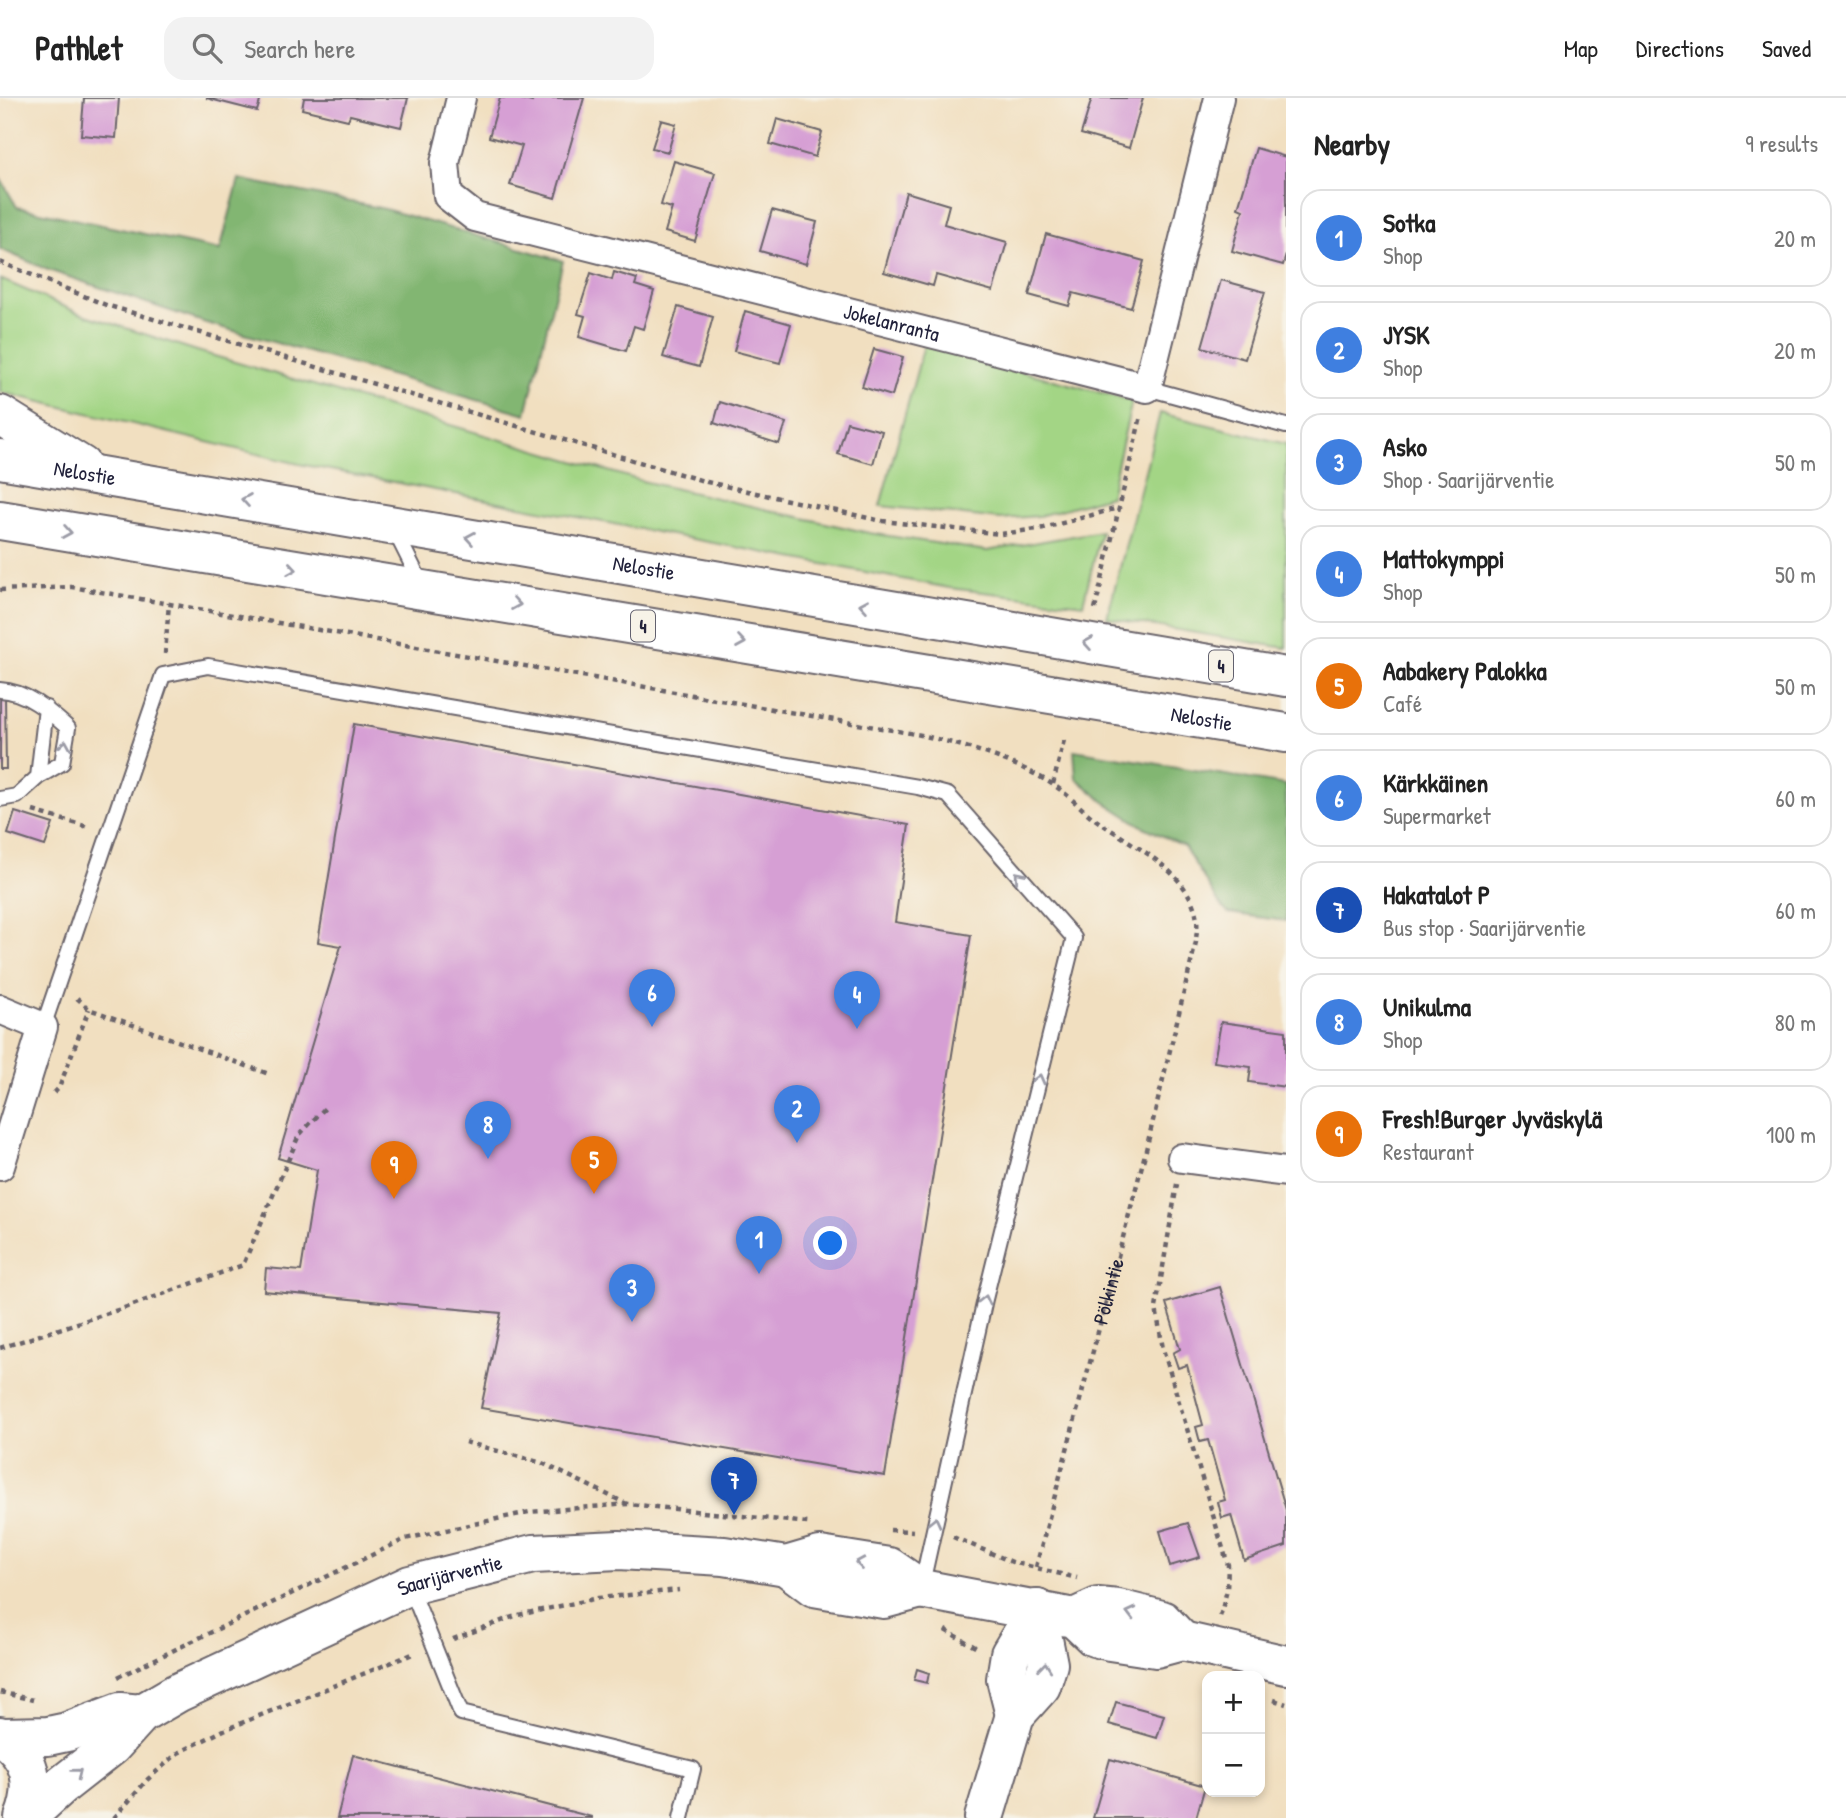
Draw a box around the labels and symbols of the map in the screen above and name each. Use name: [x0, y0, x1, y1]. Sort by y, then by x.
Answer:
street label: Jokelanranta: [841, 296, 943, 349]
street label: Nelostie: [52, 453, 118, 492]
one-way arrow: [240, 493, 252, 508]
one-way arrow: [61, 524, 73, 539]
one-way arrow: [464, 531, 476, 546]
street label: Nelostie: [611, 548, 677, 587]
one-way arrow: [286, 561, 298, 576]
one-way arrow: [510, 596, 522, 611]
one-way arrow: [858, 598, 870, 613]
road number: 4: [631, 610, 655, 642]
one-way arrow: [735, 634, 747, 649]
one-way arrow: [1082, 636, 1094, 651]
road number: 4: [1209, 650, 1233, 681]
street label: Nelostie: [1169, 699, 1235, 738]
one-way arrow: [57, 739, 72, 750]
one-way arrow: [1015, 872, 1028, 885]
pin: 6: [629, 969, 675, 1027]
pin: 4: [834, 971, 880, 1029]
one-way arrow: [1031, 1073, 1045, 1085]
pin: 2: [774, 1085, 820, 1143]
pin: 8: [465, 1101, 511, 1159]
pin: 5: [571, 1136, 617, 1194]
pin: 9: [371, 1141, 417, 1199]
pin: 1: [736, 1216, 782, 1274]
your location: [813, 1226, 847, 1260]
street label: Pölkintie: [1086, 1255, 1131, 1328]
pin: 3: [609, 1264, 655, 1322]
one-way arrow: [976, 1294, 991, 1306]
pin: 7: [711, 1457, 757, 1515]
one-way arrow: [927, 1516, 941, 1528]
street label: Saarijärventie: [393, 1547, 505, 1603]
one-way arrow: [854, 1555, 866, 1570]
one-way arrow: [1125, 1607, 1137, 1621]
one-way arrow: [1037, 1661, 1052, 1673]
one-way arrow: [69, 1769, 82, 1781]

